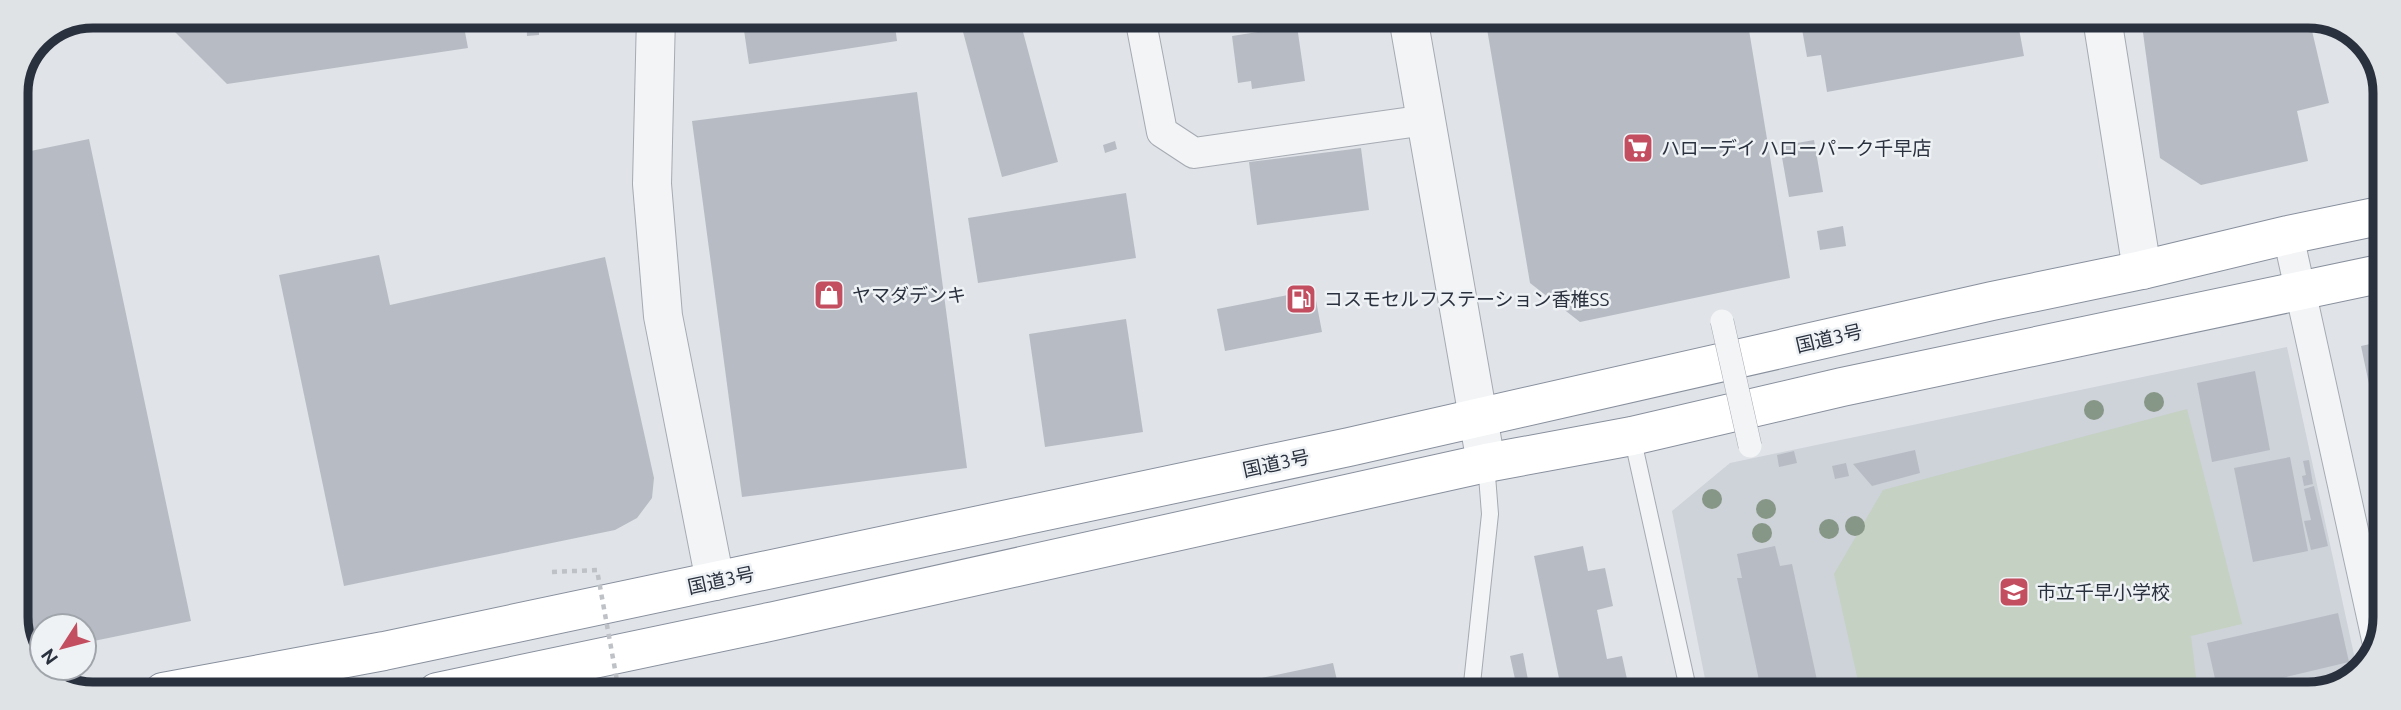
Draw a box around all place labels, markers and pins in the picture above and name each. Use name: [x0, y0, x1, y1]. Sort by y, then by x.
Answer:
supermarket icon: ハローデイ ハローパーク千早店: [1621, 131, 1655, 165]
place label: ハローデイ ハローパーク千早店: [1661, 137, 1931, 159]
shop icon: ヤマダデンキ: [812, 278, 846, 312]
fuel station icon: コスモセルフステーション香椎SS: [1284, 282, 1318, 316]
place label: ヤマダデンキ: [852, 284, 966, 306]
place label: コスモセルフステーション香椎SS: [1324, 288, 1610, 310]
school or university icon: 市立千早小学校: [1997, 575, 2031, 609]
place label: 市立千早小学校: [2037, 581, 2170, 603]

